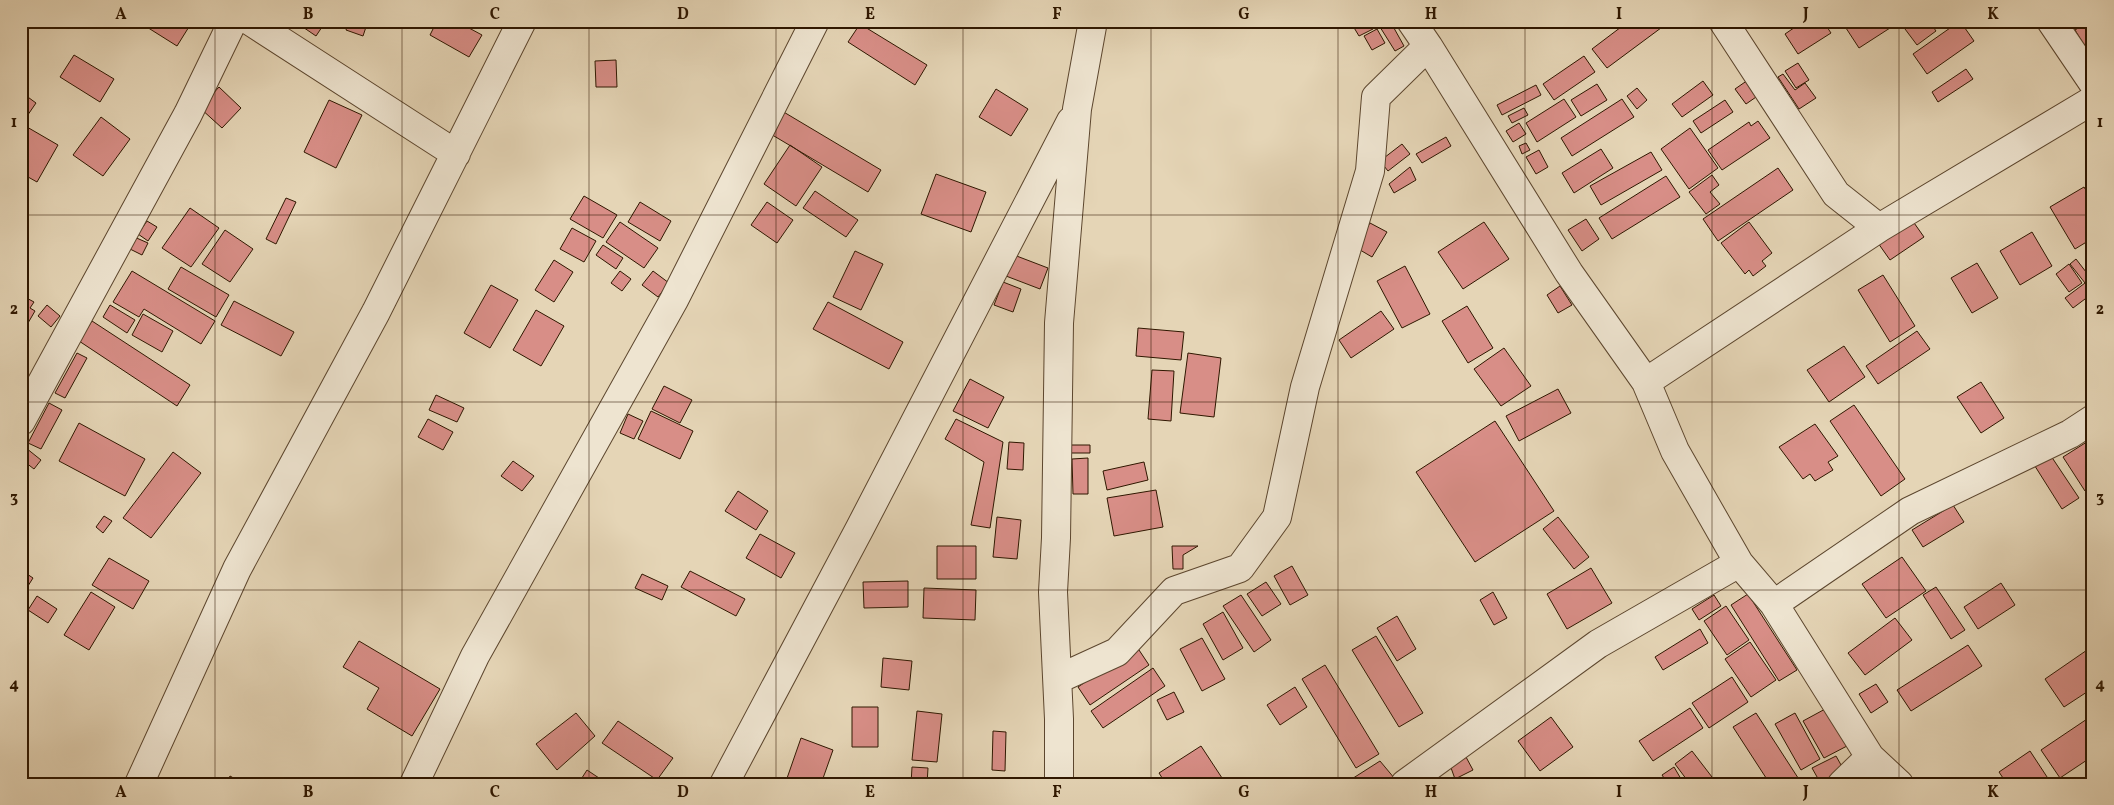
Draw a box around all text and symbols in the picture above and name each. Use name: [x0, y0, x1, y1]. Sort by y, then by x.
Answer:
text: A: [115, 4, 127, 26]
text: B: [303, 4, 314, 26]
text: C: [490, 4, 500, 26]
text: D: [677, 4, 689, 26]
text: E: [865, 4, 875, 26]
text: F: [1052, 4, 1062, 26]
text: G: [1238, 4, 1250, 26]
text: H: [1425, 4, 1437, 26]
text: I: [1616, 4, 1622, 26]
text: J: [1802, 4, 1809, 26]
text: K: [1987, 4, 1999, 26]
text: 1: [11, 112, 17, 134]
text: 1: [2097, 112, 2103, 134]
text: 2: [10, 299, 18, 321]
text: 2: [2096, 299, 2104, 321]
text: 3: [10, 487, 18, 509]
text: 3: [2096, 487, 2104, 509]
text: 4: [9, 674, 19, 696]
text: 4: [2095, 674, 2105, 696]
text: A: [115, 782, 127, 804]
text: B: [303, 782, 314, 804]
text: C: [490, 782, 500, 804]
text: D: [677, 782, 689, 804]
text: E: [865, 782, 875, 804]
text: F: [1052, 782, 1062, 804]
text: G: [1238, 782, 1250, 804]
text: H: [1425, 782, 1437, 804]
text: I: [1616, 782, 1622, 804]
text: J: [1802, 782, 1809, 804]
text: K: [1987, 782, 1999, 804]

